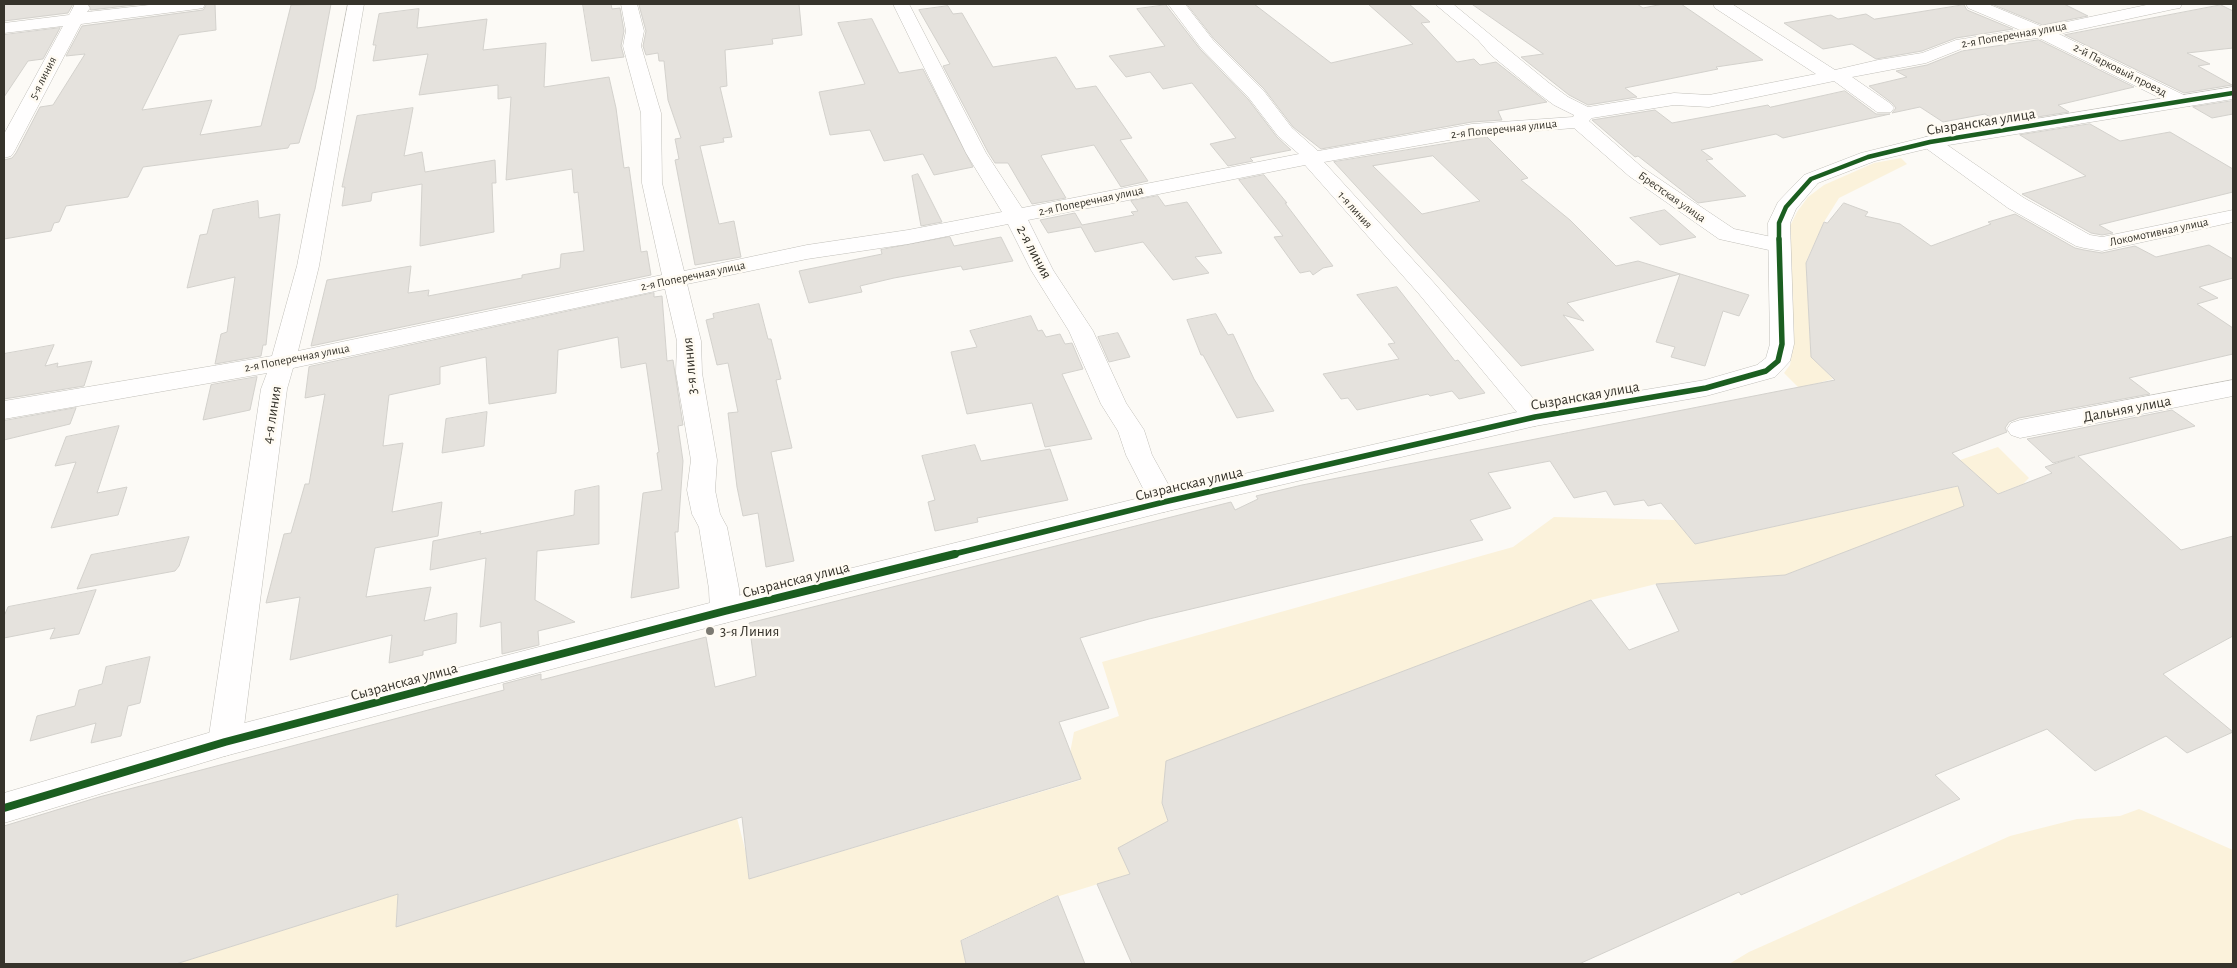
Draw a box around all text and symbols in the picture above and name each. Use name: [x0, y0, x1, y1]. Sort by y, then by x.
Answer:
street label: 2-я Поперечная улица: [1960, 19, 2068, 51]
street label: 2-й Парковый проезд: [2071, 40, 2169, 100]
street label: 5-я линия: [26, 54, 60, 102]
street label: Сызранская улица: [1925, 105, 2037, 139]
street label: 2-я Поперечная улица: [1450, 116, 1558, 142]
street label: Брестская улица: [1636, 168, 1708, 226]
street label: 2-я Поперечная улица: [1037, 183, 1145, 219]
street label: 1-я линия: [1335, 188, 1375, 232]
street label: Локомотивная улица: [2108, 214, 2210, 250]
street label: 2-я линия: [1012, 222, 1056, 282]
street label: 2-я Поперечная улица: [639, 258, 747, 294]
street label: 3-я линия: [679, 337, 701, 395]
street label: 2-я Поперечная улица: [243, 341, 351, 375]
street label: Сызранская улица: [1529, 378, 1641, 414]
street label: 4-я линия: [259, 385, 285, 445]
street label: Дальняя улица: [2081, 392, 2173, 426]
street label: Сызранская улица: [1133, 463, 1245, 505]
street label: Сызранская улица: [740, 558, 852, 602]
place label: 3-я Линия: [720, 622, 779, 640]
marker: 3-я Линия: [704, 625, 716, 637]
street label: Сызранская улица: [349, 659, 459, 705]

